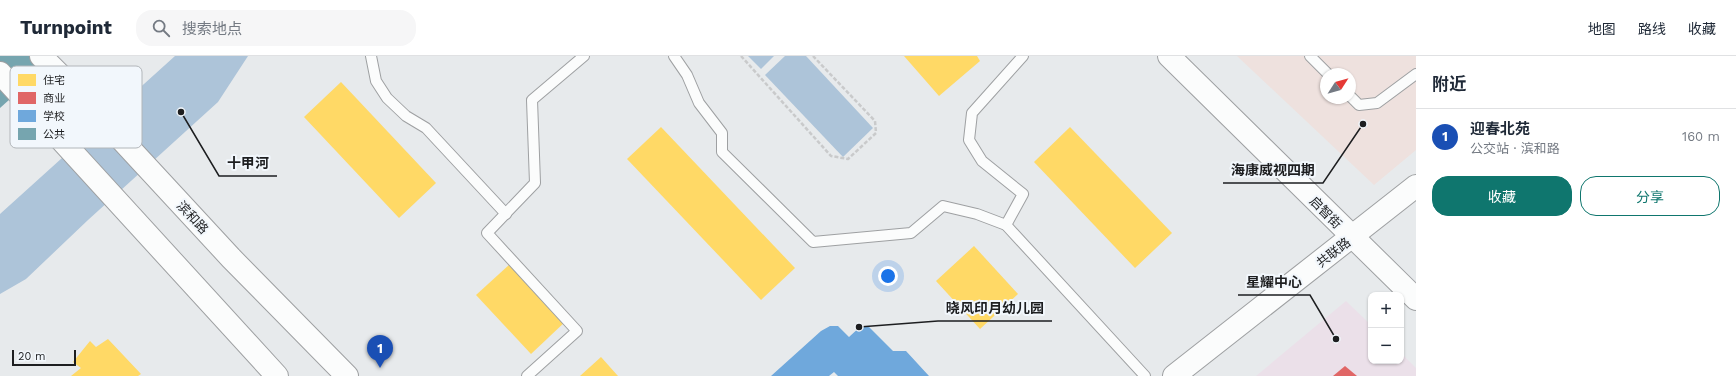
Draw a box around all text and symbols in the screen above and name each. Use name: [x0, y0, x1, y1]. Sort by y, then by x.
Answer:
search box: [136, 10, 416, 46]
text: Turnpoint: [20, 16, 112, 39]
icon: search: [150, 17, 172, 39]
text: 搜索地点: [182, 20, 242, 38]
text: 地图: [1588, 21, 1616, 37]
text: 路线: [1638, 21, 1666, 37]
text: 收藏: [1688, 21, 1716, 37]
legend: [10, 66, 142, 148]
north arrow: [1320, 68, 1356, 104]
text: 住宅: [43, 74, 65, 87]
text: 附近: [1432, 74, 1466, 94]
text: 商业: [43, 92, 65, 105]
text: 学校: [43, 110, 65, 123]
text: 迎春北苑: [1470, 120, 1530, 138]
text: 公共: [43, 128, 65, 141]
text: 1: [1442, 129, 1448, 144]
text: 160 m: [1682, 129, 1720, 144]
text: 公交站 · 滨和路: [1470, 141, 1560, 156]
callout: 十甲河: [219, 150, 277, 176]
text: 十甲河: [227, 155, 269, 171]
callout: 海康威视四期: [1223, 157, 1323, 183]
text: 海康威视四期: [1231, 162, 1315, 178]
button: 收藏: [1432, 176, 1572, 216]
button: 分享: [1580, 176, 1720, 216]
street label: 启智街: [1307, 193, 1345, 231]
street label: 滨和路: [174, 198, 211, 237]
street label: 共联路: [1313, 234, 1353, 270]
your location: [878, 266, 898, 286]
callout: 星耀中心: [1238, 269, 1310, 295]
text: 星耀中心: [1246, 274, 1302, 290]
map controls: [1368, 292, 1404, 364]
button: +: [1368, 292, 1404, 328]
callout: 晓风印月幼儿园: [938, 295, 1052, 321]
text: 晓风印月幼儿园: [946, 300, 1044, 316]
button: −: [1368, 328, 1404, 364]
pin: 1: [367, 335, 393, 368]
scale bar: [12, 348, 76, 367]
text: 20 m: [18, 350, 46, 363]

